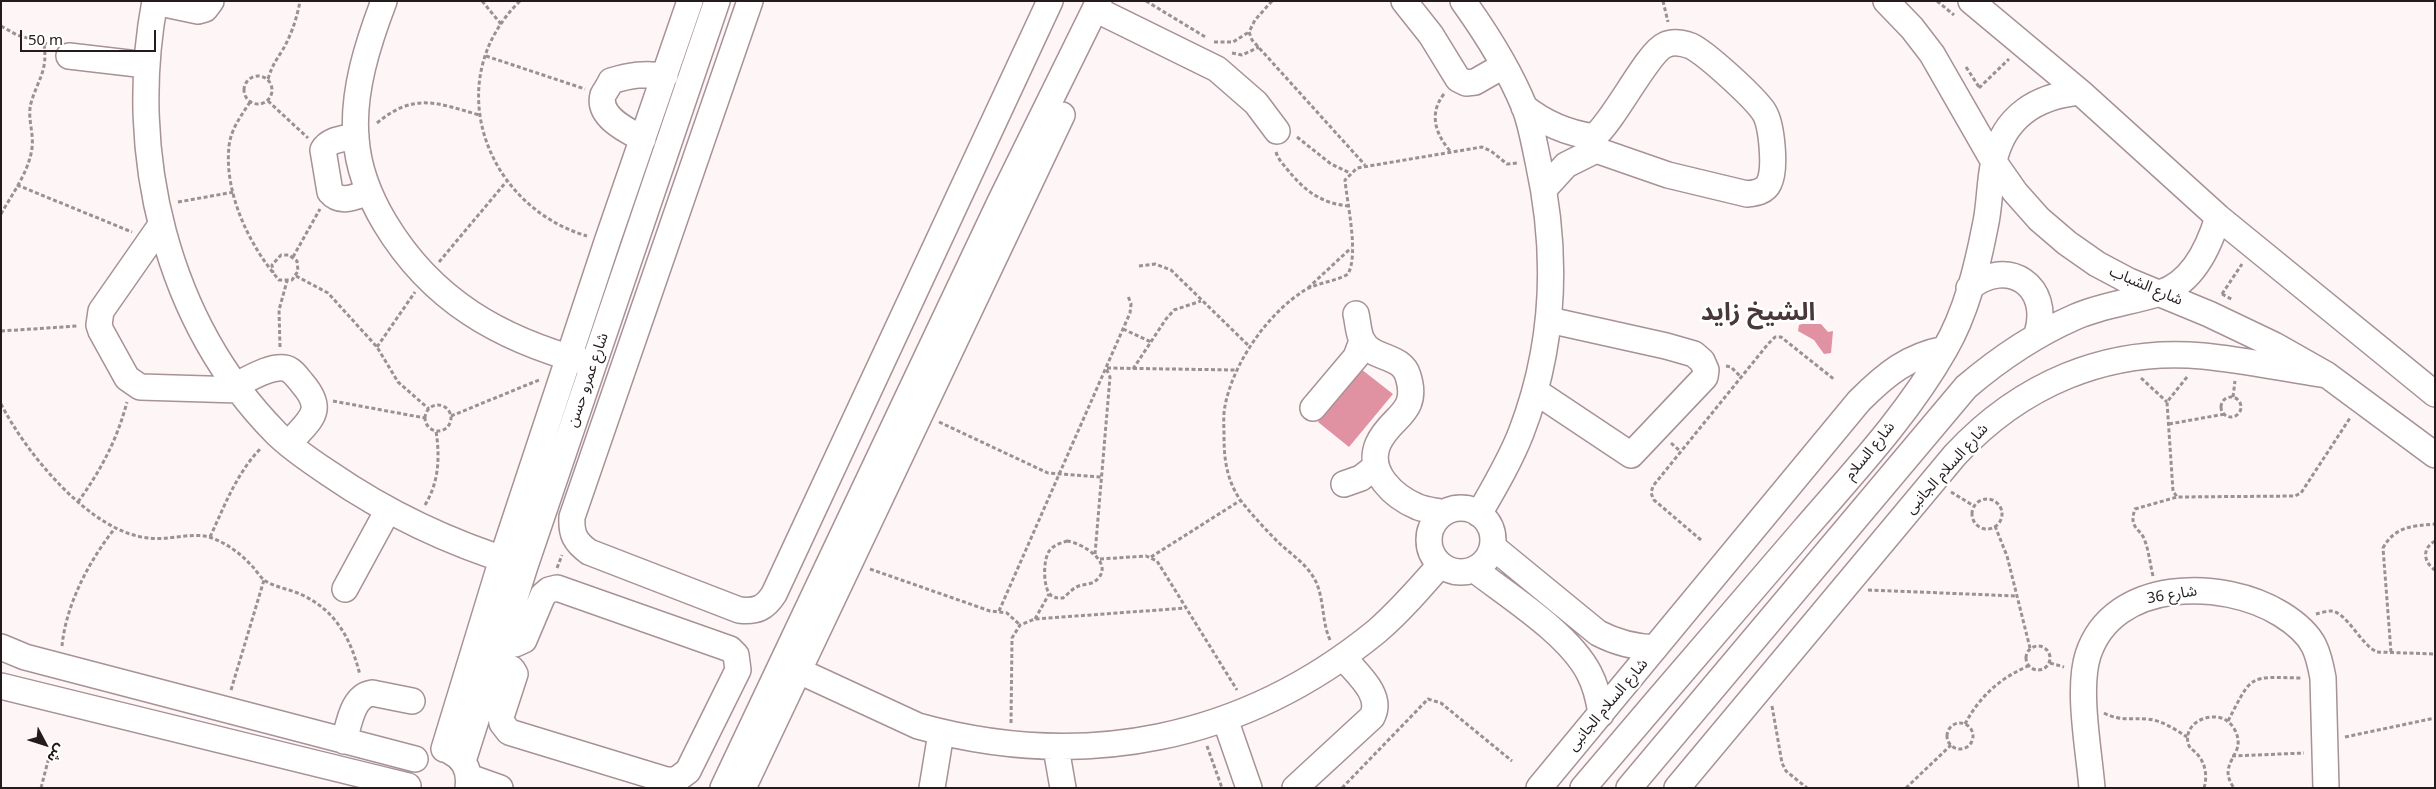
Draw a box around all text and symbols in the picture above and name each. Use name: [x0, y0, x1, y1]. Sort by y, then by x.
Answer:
scale bar: [22, 20, 159, 52]
text: 50 m: [28, 29, 63, 49]
street label: شارع الشباب: [2107, 263, 2185, 309]
district label: الشيخ زايد: [1701, 298, 1815, 328]
street label: شارع عمرو حسن: [563, 331, 613, 429]
street label: شارع السلام: [1841, 418, 1899, 484]
street label: شارع السلام الجانبى: [1902, 420, 1992, 518]
street label: شارع 36: [2146, 582, 2198, 608]
street label: شارع السلام الجانبى: [1564, 655, 1652, 755]
north arrow: [20, 719, 70, 769]
text: ش: [43, 741, 70, 767]

